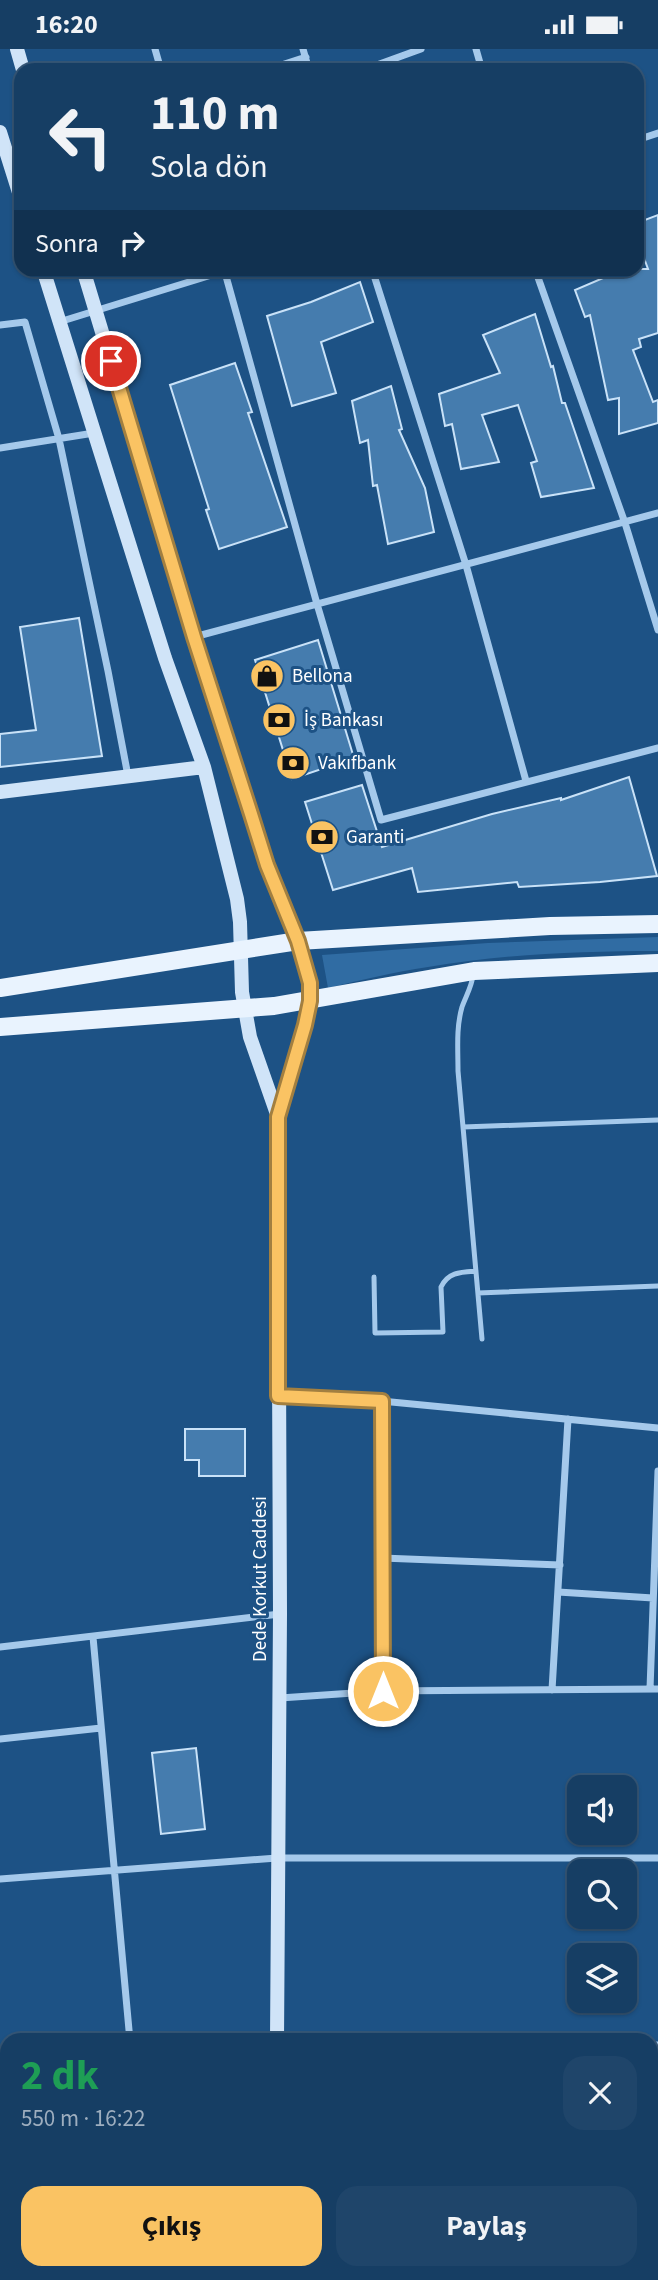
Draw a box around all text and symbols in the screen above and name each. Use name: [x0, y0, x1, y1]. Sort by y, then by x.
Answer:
text: 16:20: [35, 6, 98, 43]
text: 110 m: [150, 79, 279, 149]
icon: left: [35, 91, 126, 182]
text: Sola dön: [150, 144, 268, 190]
icon: right: [113, 224, 151, 262]
text: Sonra: [35, 225, 99, 262]
pin: [81, 331, 141, 391]
icon: arrive: [92, 342, 130, 380]
shop icon: Bellona: [248, 657, 286, 695]
place label: Bellona: [292, 663, 353, 690]
bank icon: İş Bankası: [260, 701, 298, 739]
place label: İş Bankası: [304, 707, 383, 734]
bank icon: Vakıfbank: [274, 744, 312, 782]
place label: Vakıfbank: [318, 750, 397, 777]
bank icon: Garanti: [303, 818, 341, 856]
place label: Garanti: [346, 824, 405, 851]
street label: Dede Korkut Caddesi: [247, 1496, 274, 1662]
position arrow: [346, 1654, 420, 1728]
map controls: [567, 1775, 637, 2013]
button: sound: [567, 1775, 637, 1845]
button: search: [567, 1859, 637, 1929]
button: layers: [567, 1943, 637, 2013]
text: 2 dk: [21, 2046, 99, 2106]
button: close: [563, 2056, 637, 2130]
text: 550 m · 16:22: [21, 2102, 145, 2135]
button: Çıkış: [21, 2186, 322, 2266]
button: Paylaş: [336, 2186, 637, 2266]

